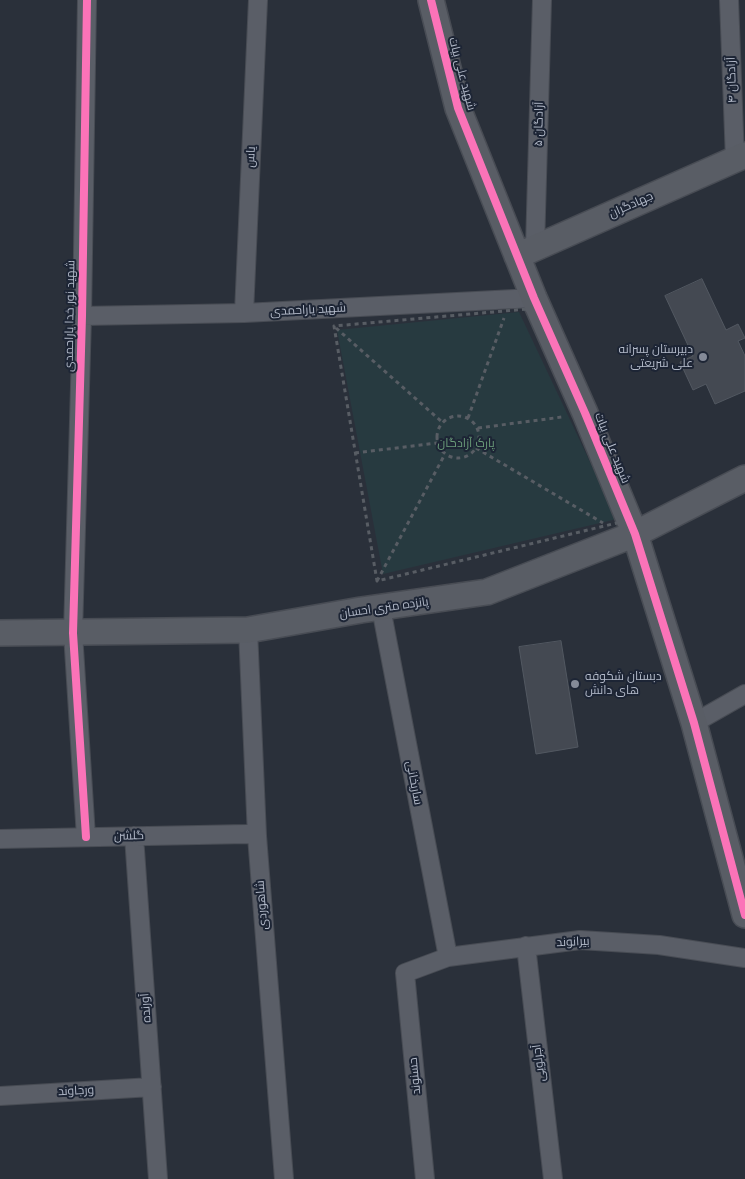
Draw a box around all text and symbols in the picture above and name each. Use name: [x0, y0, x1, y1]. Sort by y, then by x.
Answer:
street label: شهید علی بیات: [445, 36, 479, 112]
street label: آزادگان ۴: [724, 57, 740, 103]
street label: آزادگان ۵: [531, 102, 547, 146]
street label: یاس: [243, 146, 259, 168]
street label: جهادگران: [607, 189, 655, 221]
street label: شهید نور خدا یاراحمدی: [62, 260, 78, 372]
street label: شهید یاراحمدی: [270, 301, 346, 319]
place label: دبیرستان پسرانه علی شریعتی: [618, 343, 693, 371]
marker: دبیرستان پسرانه علی شریعتی: [697, 351, 709, 363]
street label: شهید علی بیات: [591, 410, 633, 486]
park label: پارک آزادگان: [437, 437, 495, 451]
street label: پانزده متری احسان: [338, 595, 430, 621]
place label: دبستان شکوفه های دانش: [585, 670, 661, 698]
marker: دبستان شکوفه های دانش: [569, 678, 581, 690]
street label: ساریخانی: [403, 760, 425, 806]
street label: گلشن: [114, 829, 144, 843]
street label: شاهوردی: [253, 880, 271, 930]
street label: بیرانوند: [556, 934, 590, 950]
street label: آورنده: [138, 993, 154, 1023]
street label: آجرلویی: [530, 1043, 548, 1083]
street label: حسنوند: [406, 1057, 424, 1095]
street label: ورجاوند: [58, 1083, 94, 1099]

